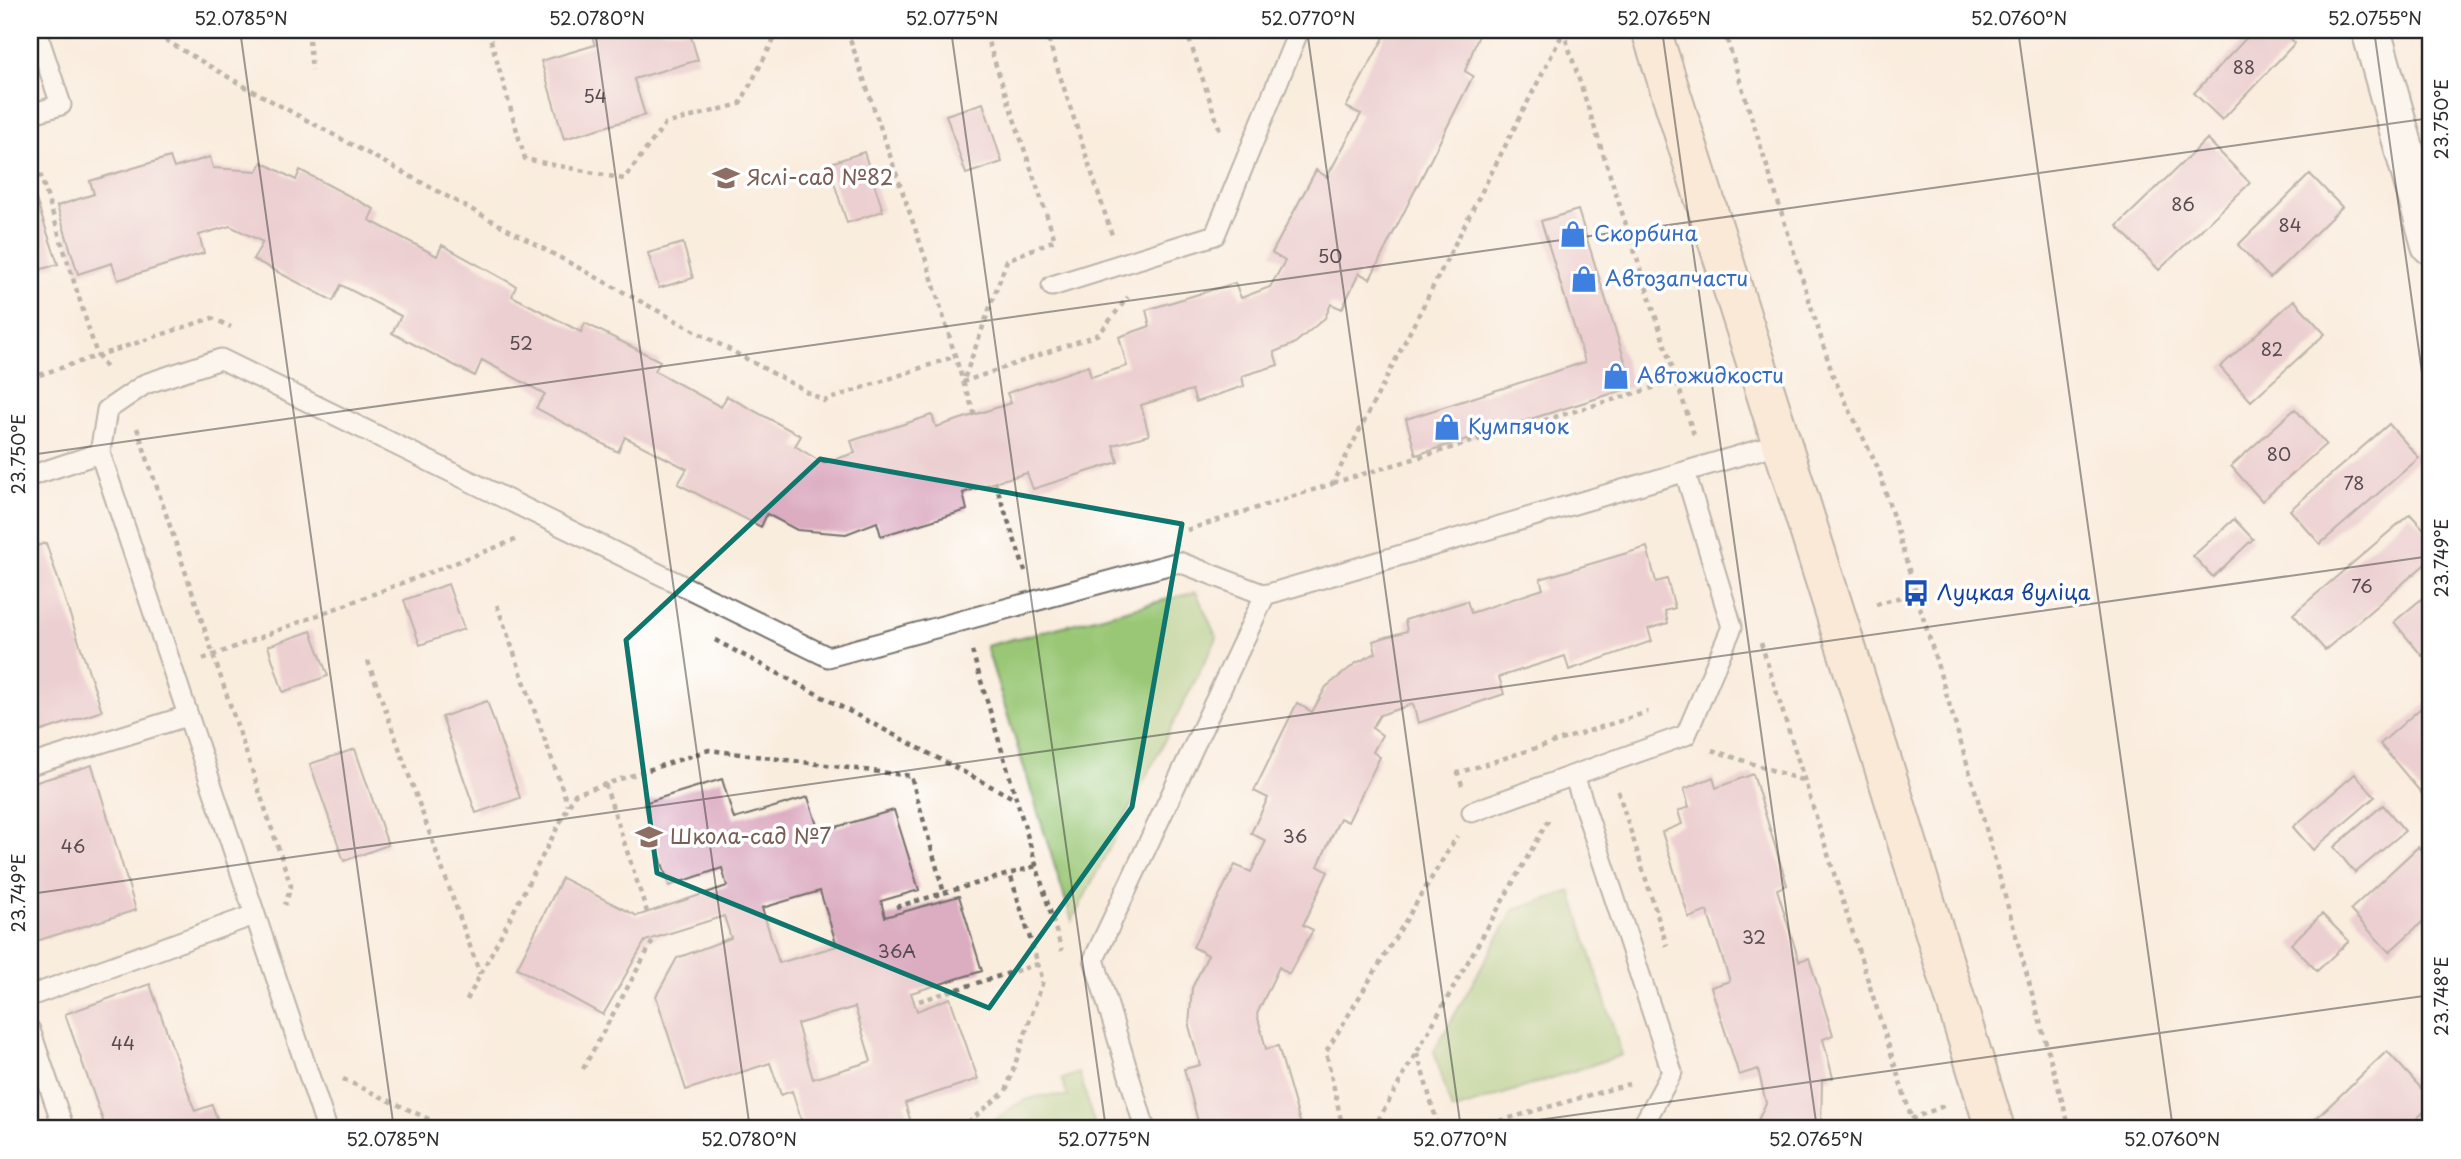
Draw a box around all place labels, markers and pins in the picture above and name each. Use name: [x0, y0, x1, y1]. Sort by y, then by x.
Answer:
place label: Яслі-сад №82: [747, 160, 893, 192]
school or university icon: Яслі-сад №82: [711, 163, 741, 193]
place label: Скорбина: [1594, 216, 1698, 248]
shop icon: Скорбина: [1558, 219, 1588, 249]
place label: Автозапчасти: [1605, 261, 1748, 293]
shop icon: Автозапчасти: [1569, 264, 1599, 294]
place label: Автожидкости: [1637, 358, 1784, 390]
shop icon: Автожидкости: [1601, 361, 1631, 391]
place label: Кумпячок: [1468, 409, 1569, 441]
shop icon: Кумпячок: [1432, 412, 1462, 442]
place label: Луцкая вуліца: [1937, 575, 2090, 607]
bus stop icon: Луцкая вуліца: [1901, 578, 1931, 608]
place label: Школа-сад №7: [670, 819, 831, 851]
school or university icon: Школа-сад №7: [634, 822, 664, 852]

